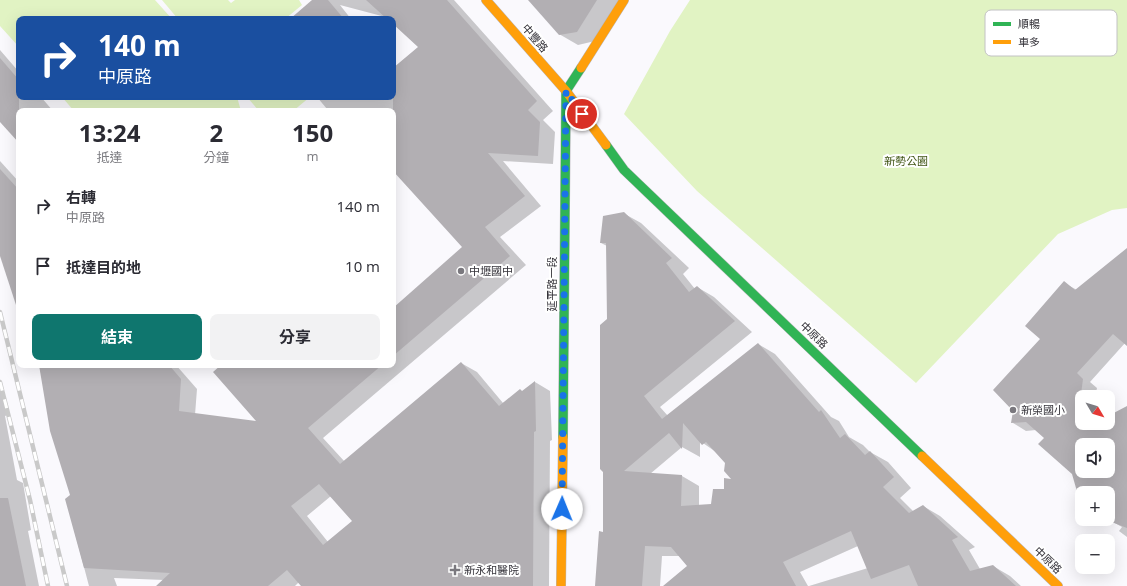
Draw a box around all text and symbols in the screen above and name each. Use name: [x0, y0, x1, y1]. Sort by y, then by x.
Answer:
legend: [985, 10, 1117, 56]
text: 順暢: [1018, 16, 1040, 31]
street label: 中豐路: [519, 20, 552, 55]
text: 140 m: [98, 26, 181, 64]
icon: right: [32, 32, 84, 84]
text: 車多: [1018, 34, 1040, 49]
text: 中原路: [98, 64, 152, 88]
pin: [565, 97, 599, 131]
icon: arrive: [571, 103, 593, 125]
text: 13:24: [79, 116, 141, 149]
text: 2: [209, 116, 223, 149]
text: 150: [292, 116, 333, 149]
text: m: [307, 147, 319, 165]
text: 抵達: [97, 148, 123, 166]
text: 分鐘: [203, 148, 229, 166]
park label: 新勢公園: [884, 153, 928, 168]
text: 右轉: [66, 187, 96, 207]
icon: right: [32, 195, 54, 217]
text: 140 m: [336, 196, 380, 216]
text: 中原路: [66, 208, 105, 226]
icon: arrive: [32, 255, 54, 277]
text: 10 m: [345, 256, 380, 276]
text: 抵達目的地: [66, 257, 141, 277]
street label: 延平路一段: [544, 257, 559, 312]
place label: 中壢國中: [469, 263, 513, 278]
marker: 中壢國中: [456, 266, 466, 276]
button: 結束: [32, 314, 202, 360]
button: 分享: [210, 314, 380, 360]
street label: 中原路: [797, 318, 831, 351]
north arrow: [1075, 390, 1115, 430]
map controls: [1075, 390, 1115, 574]
place label: 新榮國小: [1021, 402, 1065, 417]
marker: 新榮國小: [1008, 405, 1018, 415]
button: sound: [1075, 438, 1115, 478]
button: +: [1075, 486, 1115, 526]
position arrow: [541, 488, 583, 530]
button: −: [1075, 534, 1115, 574]
street label: 中原路: [1031, 543, 1065, 576]
place label: 新永和醫院: [464, 562, 519, 577]
marker: 新永和醫院: [449, 564, 461, 576]

